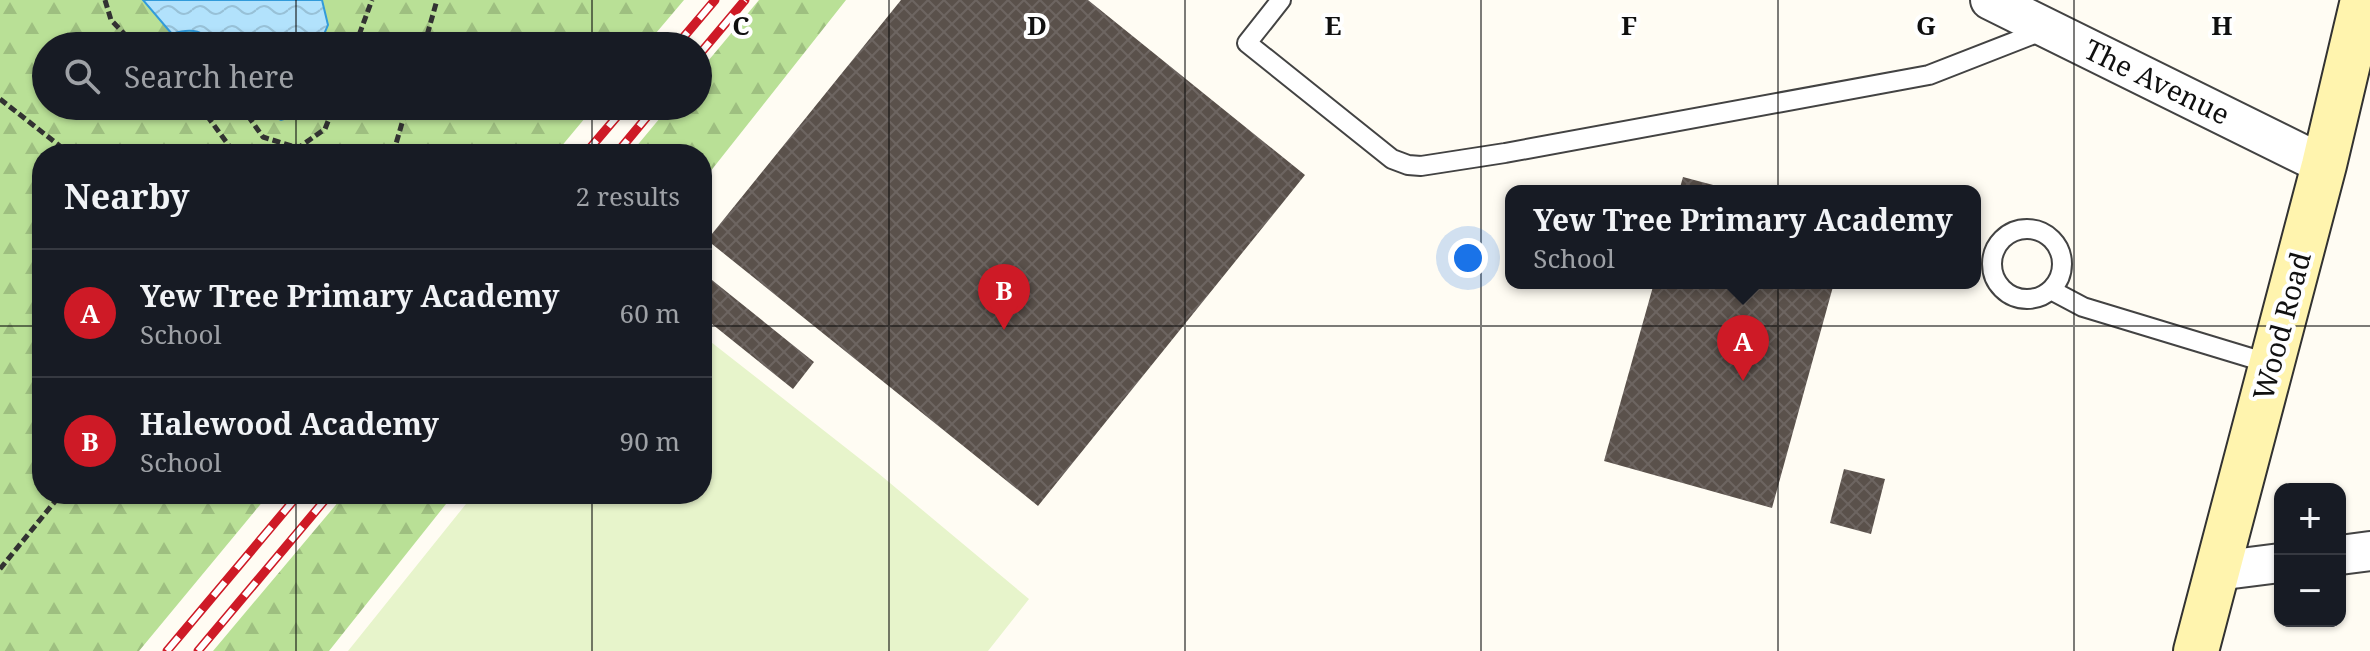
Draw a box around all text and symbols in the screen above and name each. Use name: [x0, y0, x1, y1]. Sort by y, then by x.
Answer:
text: C: [732, 7, 750, 43]
text: D: [1027, 7, 1047, 43]
text: E: [1325, 7, 1342, 43]
text: F: [1621, 7, 1637, 43]
text: G: [1916, 7, 1936, 43]
text: H: [2211, 7, 2233, 43]
street label: The Avenue: [2078, 30, 2236, 133]
search box: [32, 32, 712, 120]
icon: search: [60, 54, 104, 98]
text: Search here: [124, 56, 294, 97]
text: Nearby: [64, 173, 190, 219]
text: 2 results: [575, 178, 680, 214]
popup: [1505, 185, 1981, 289]
text: Yew Tree Primary Academy: [1533, 199, 1953, 240]
your location: [1448, 238, 1488, 278]
text: School: [1533, 240, 1615, 276]
street label: Wood Road: [2243, 247, 2319, 404]
pin: B: [978, 264, 1030, 330]
text: Yew Tree Primary Academy: [140, 275, 559, 316]
text: A: [80, 295, 100, 331]
text: 60 m: [620, 295, 680, 331]
pin: A: [1717, 315, 1769, 381]
text: School: [140, 316, 222, 352]
text: Halewood Academy: [140, 403, 439, 444]
text: B: [81, 423, 99, 459]
text: 90 m: [620, 423, 680, 459]
text: School: [140, 444, 222, 480]
map controls: [2274, 483, 2346, 627]
button: +: [2274, 483, 2346, 555]
button: −: [2274, 555, 2346, 627]

